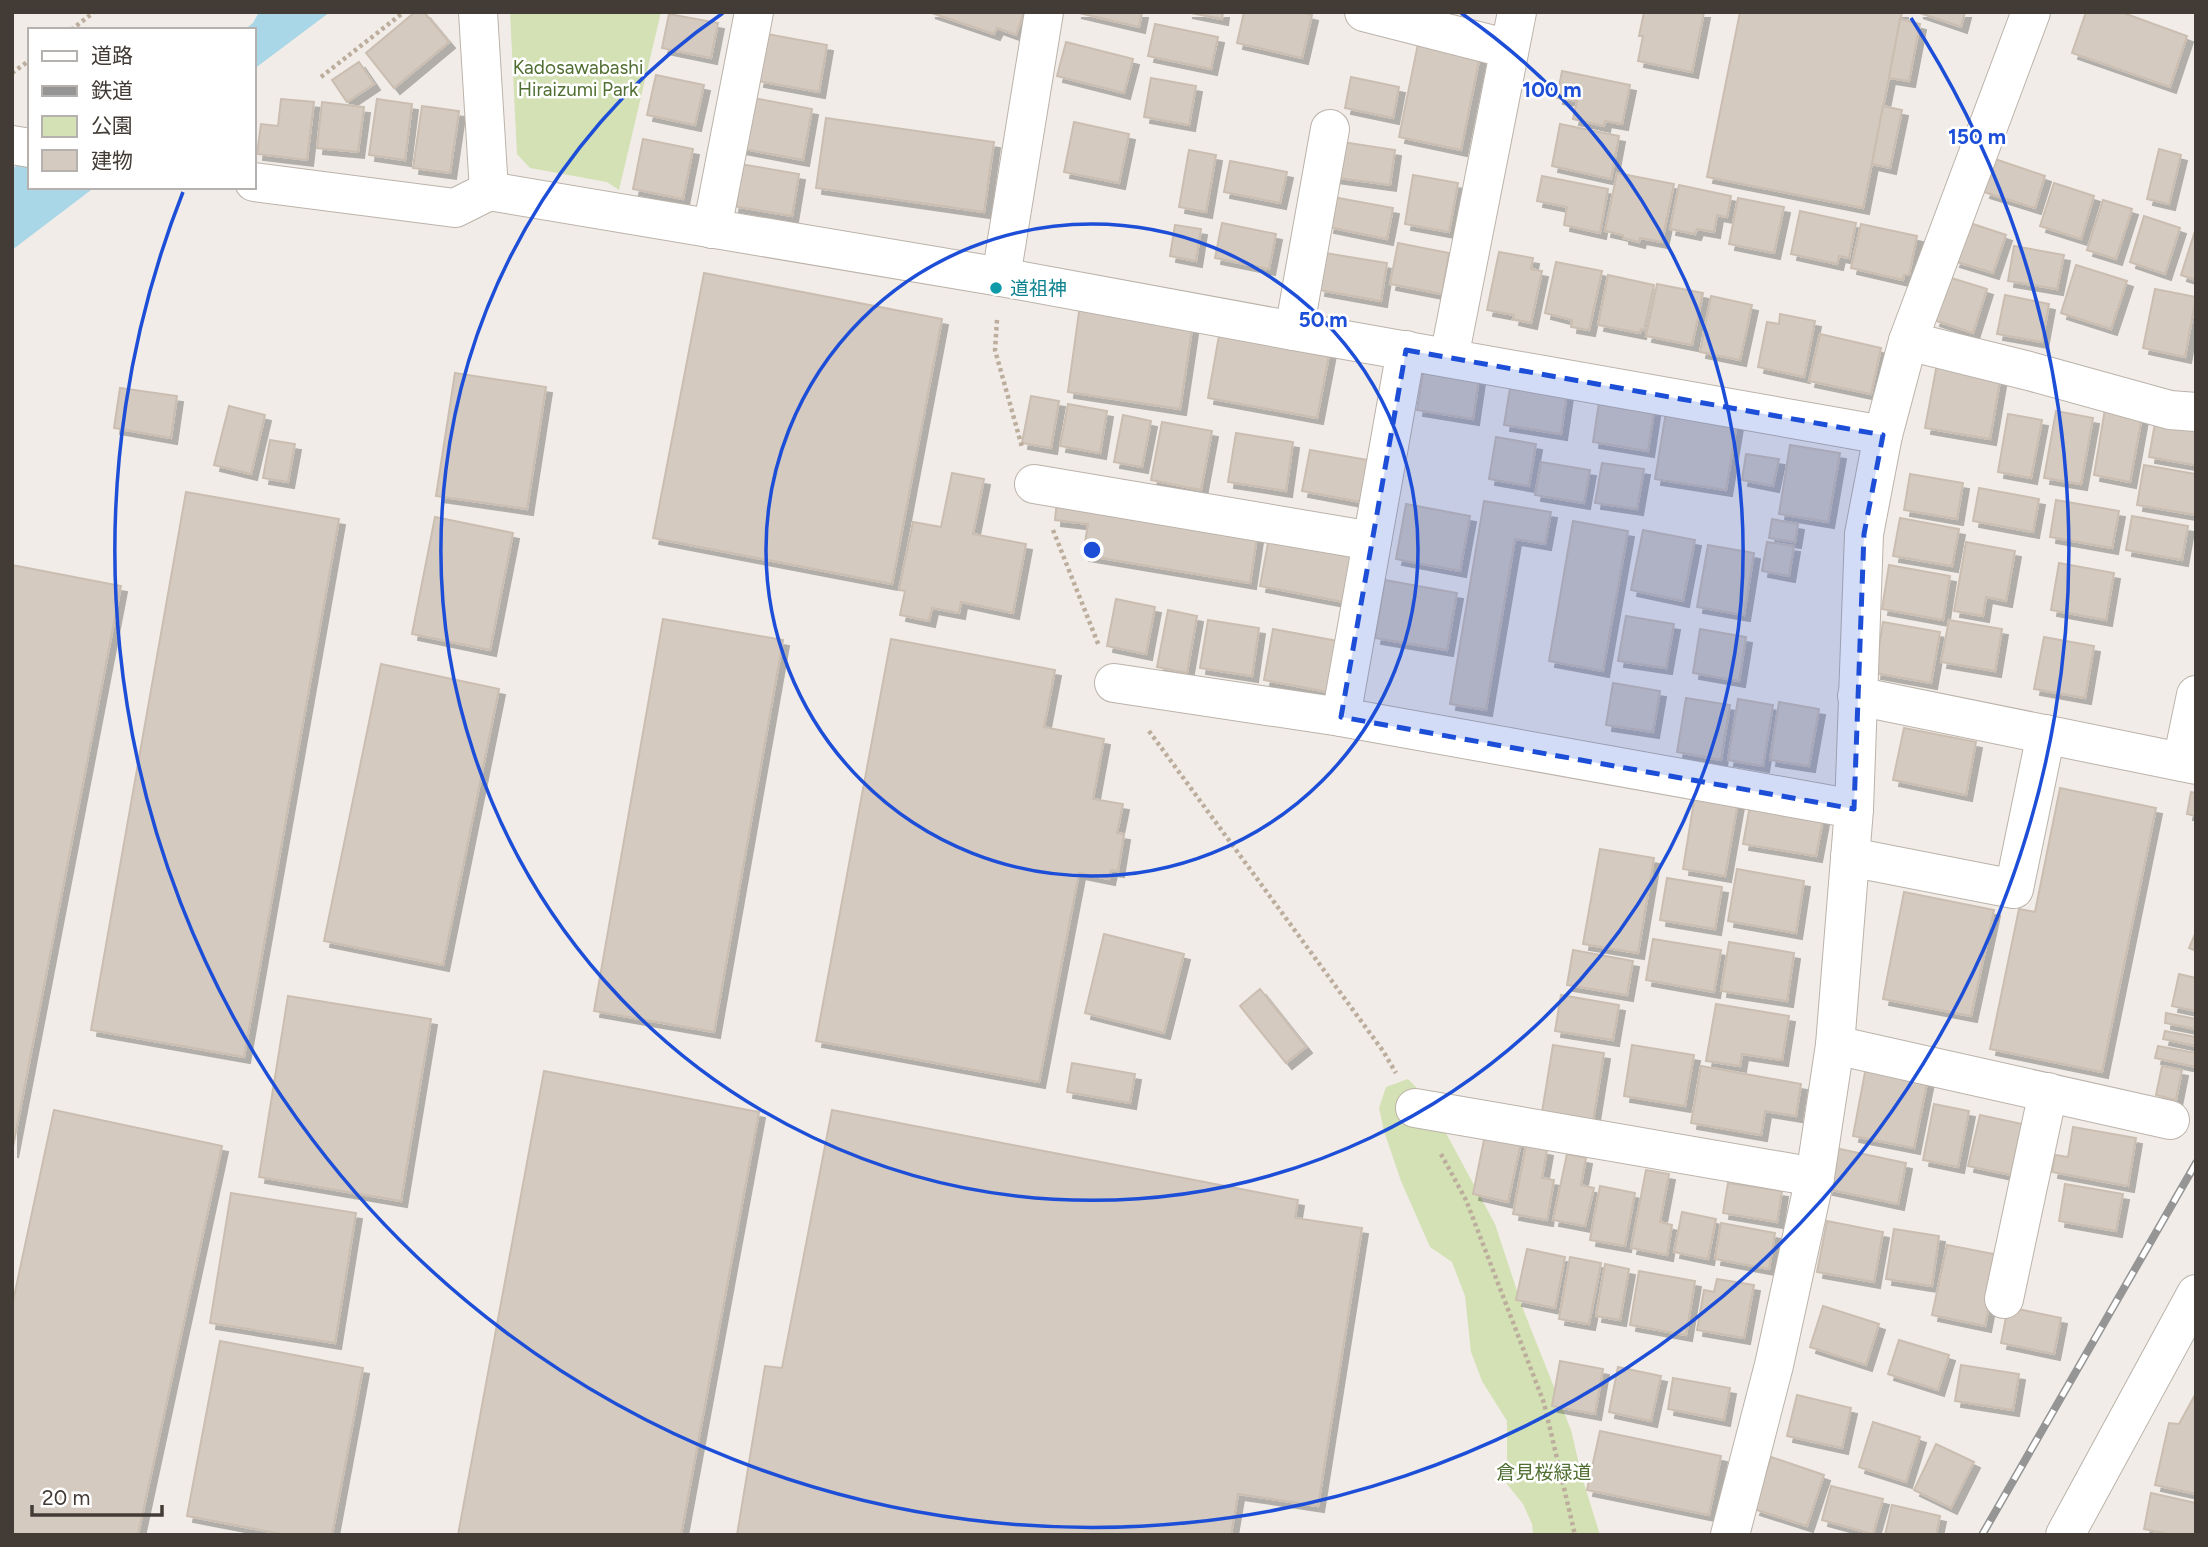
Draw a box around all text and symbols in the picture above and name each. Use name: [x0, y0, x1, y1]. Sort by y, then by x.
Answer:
legend: [28, 28, 256, 189]
text: 道路: [91, 43, 133, 68]
park label: Kadosawabashi Hiraizumi Park: [513, 56, 643, 101]
text: 100 m: [1522, 77, 1582, 102]
text: 鉄道: [91, 78, 133, 103]
text: 公園: [91, 113, 133, 138]
text: 150 m: [1948, 124, 2006, 149]
text: 建物: [91, 148, 133, 173]
place label: 道祖神: [1010, 277, 1067, 300]
marker: 道祖神: [988, 280, 1004, 296]
text: 50 m: [1298, 307, 1348, 332]
centre of rings: [1080, 538, 1104, 562]
park label: 倉見桜緑道: [1496, 1461, 1592, 1484]
scale bar: [32, 1474, 161, 1518]
text: 20 m: [42, 1485, 90, 1510]

